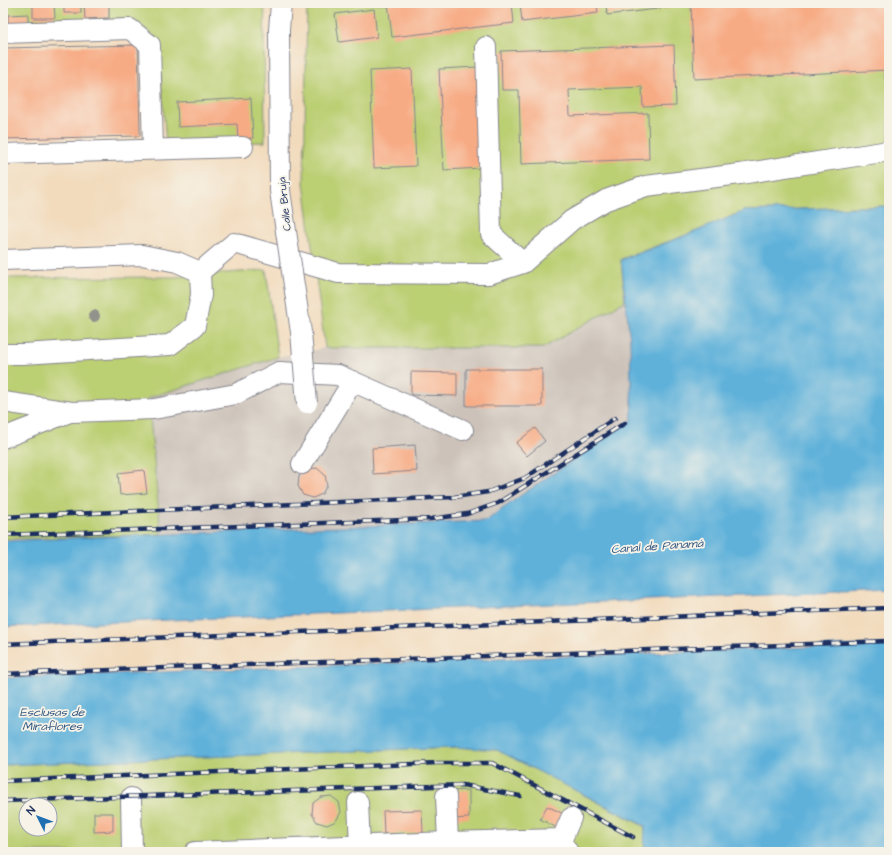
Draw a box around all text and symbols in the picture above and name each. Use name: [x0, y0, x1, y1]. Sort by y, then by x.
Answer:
street label: Calle Bruja: [274, 176, 295, 232]
water label: Canal de Panamá: [610, 535, 704, 558]
water label: Esclusas de Miraflores: [20, 704, 85, 735]
north arrow: [18, 797, 58, 837]
text: N: [23, 803, 39, 818]

